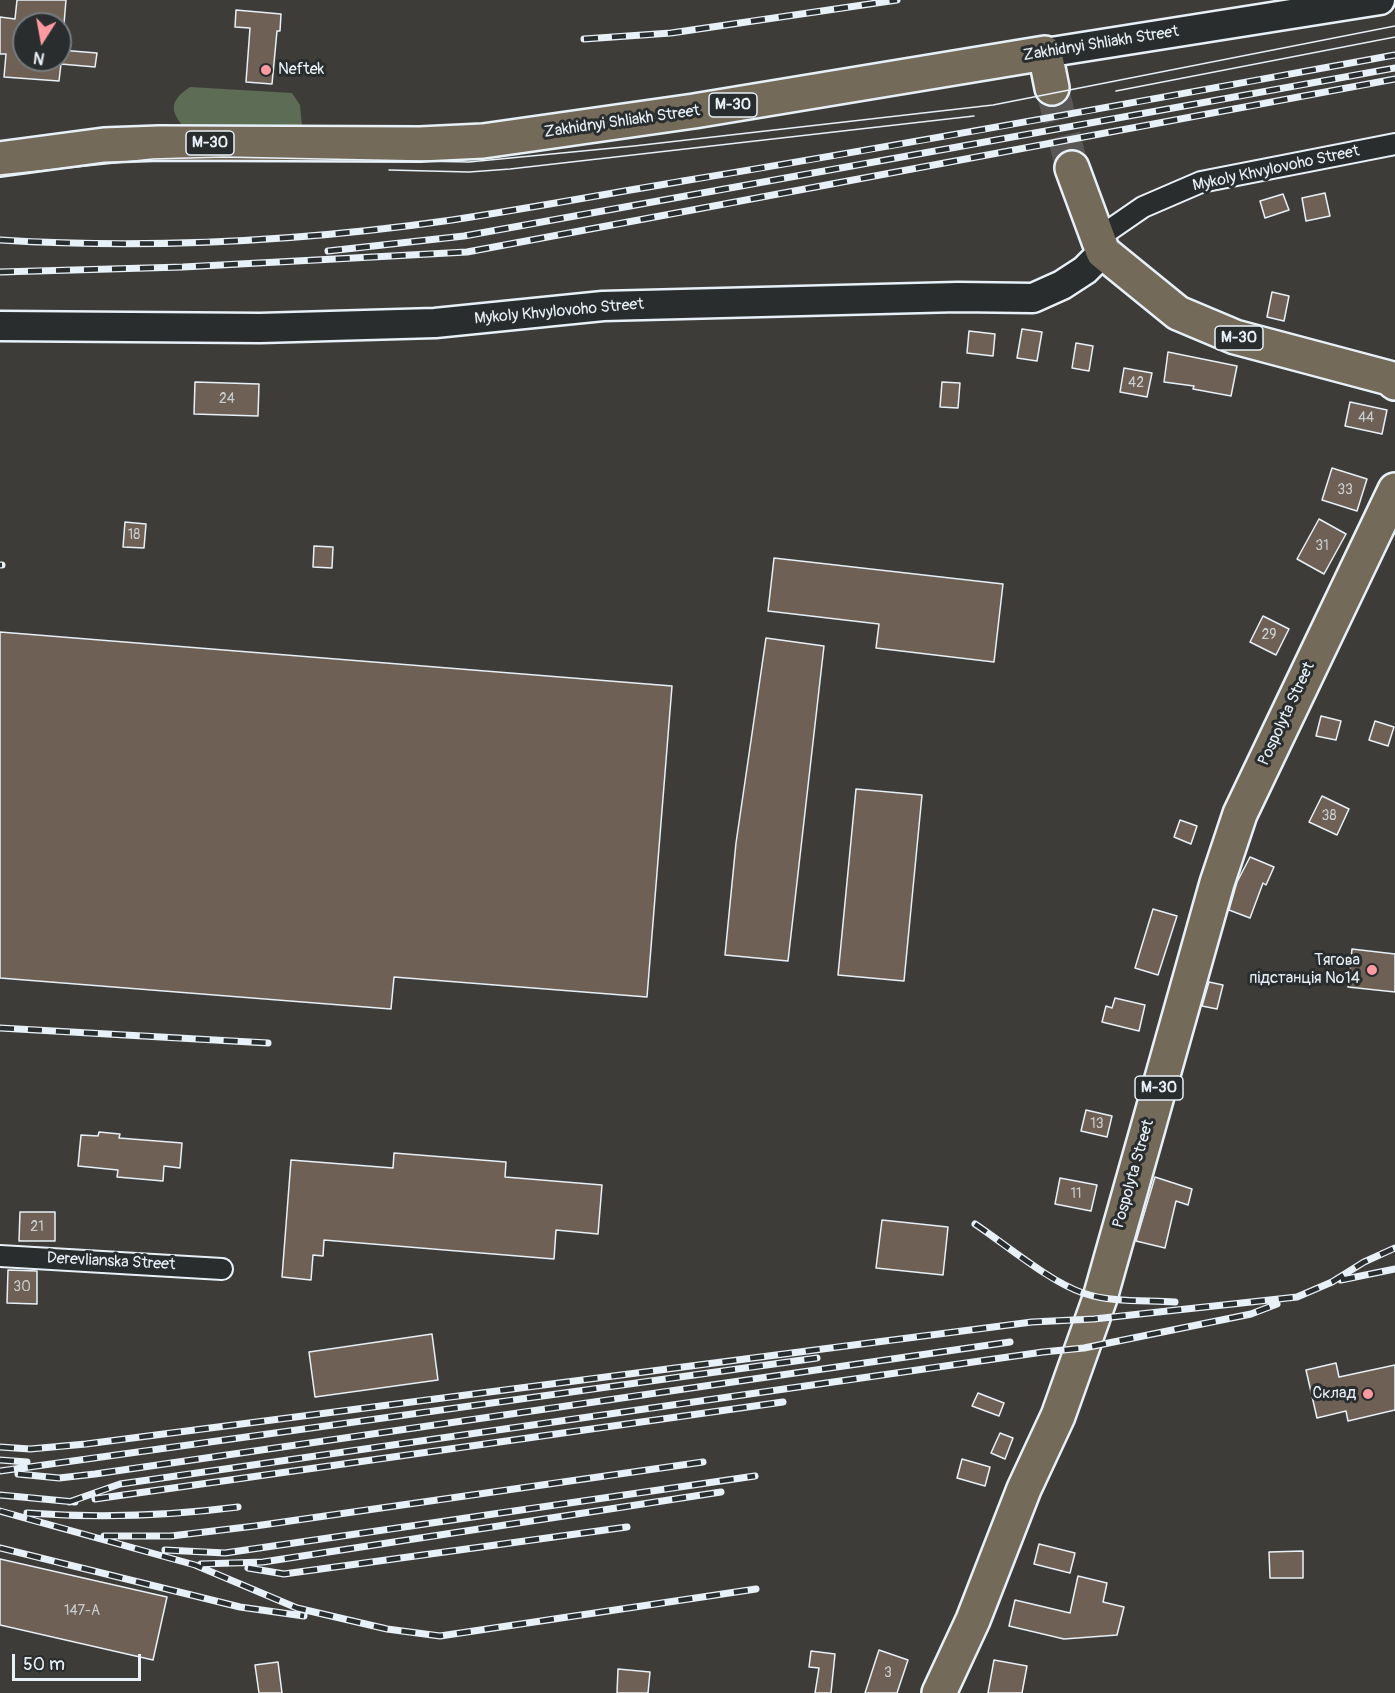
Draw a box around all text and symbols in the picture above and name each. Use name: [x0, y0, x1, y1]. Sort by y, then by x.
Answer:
north arrow: [12, 12, 72, 72]
street label: Zakhidnyi Shliakh Street: [1022, 22, 1180, 66]
text: N: [32, 47, 46, 69]
place label: Neftek: [278, 60, 324, 80]
marker: Neftek: [259, 63, 273, 77]
road number: М-30: [709, 93, 757, 117]
street label: Zakhidnyi Shliakh Street: [543, 102, 701, 142]
road number: М-30: [186, 131, 234, 155]
street label: Mykoly Khvylovoho Street: [1191, 142, 1361, 196]
street label: Mykoly Khvylovoho Street: [473, 295, 645, 329]
road number: М-30: [1215, 326, 1263, 350]
house number: 42: [1128, 375, 1144, 391]
house number: 24: [219, 391, 235, 407]
house number: 44: [1358, 410, 1374, 426]
house number: 33: [1337, 482, 1353, 498]
house number: 18: [128, 527, 140, 543]
house number: 31: [1315, 538, 1329, 554]
house number: 29: [1261, 627, 1277, 643]
street label: Pospolyta Street: [1255, 659, 1319, 769]
house number: 38: [1322, 808, 1336, 824]
place label: Тягова пiдстанцiя №14: [1249, 951, 1360, 989]
marker: Тягова пiдстанцiя №14: [1365, 963, 1379, 977]
road number: М-30: [1135, 1076, 1183, 1100]
house number: 13: [1090, 1116, 1104, 1132]
street label: Pospolyta Street: [1109, 1117, 1159, 1231]
house number: 11: [1071, 1186, 1081, 1202]
house number: 21: [30, 1219, 44, 1235]
street label: Derevlianska Street: [46, 1249, 176, 1275]
house number: 30: [13, 1279, 31, 1295]
place label: Склад: [1312, 1384, 1356, 1404]
marker: Склад: [1361, 1387, 1375, 1401]
house number: 147-А: [64, 1603, 100, 1619]
scale bar: [15, 1642, 144, 1680]
text: 50 m: [23, 1653, 65, 1676]
house number: 3: [884, 1665, 892, 1681]

